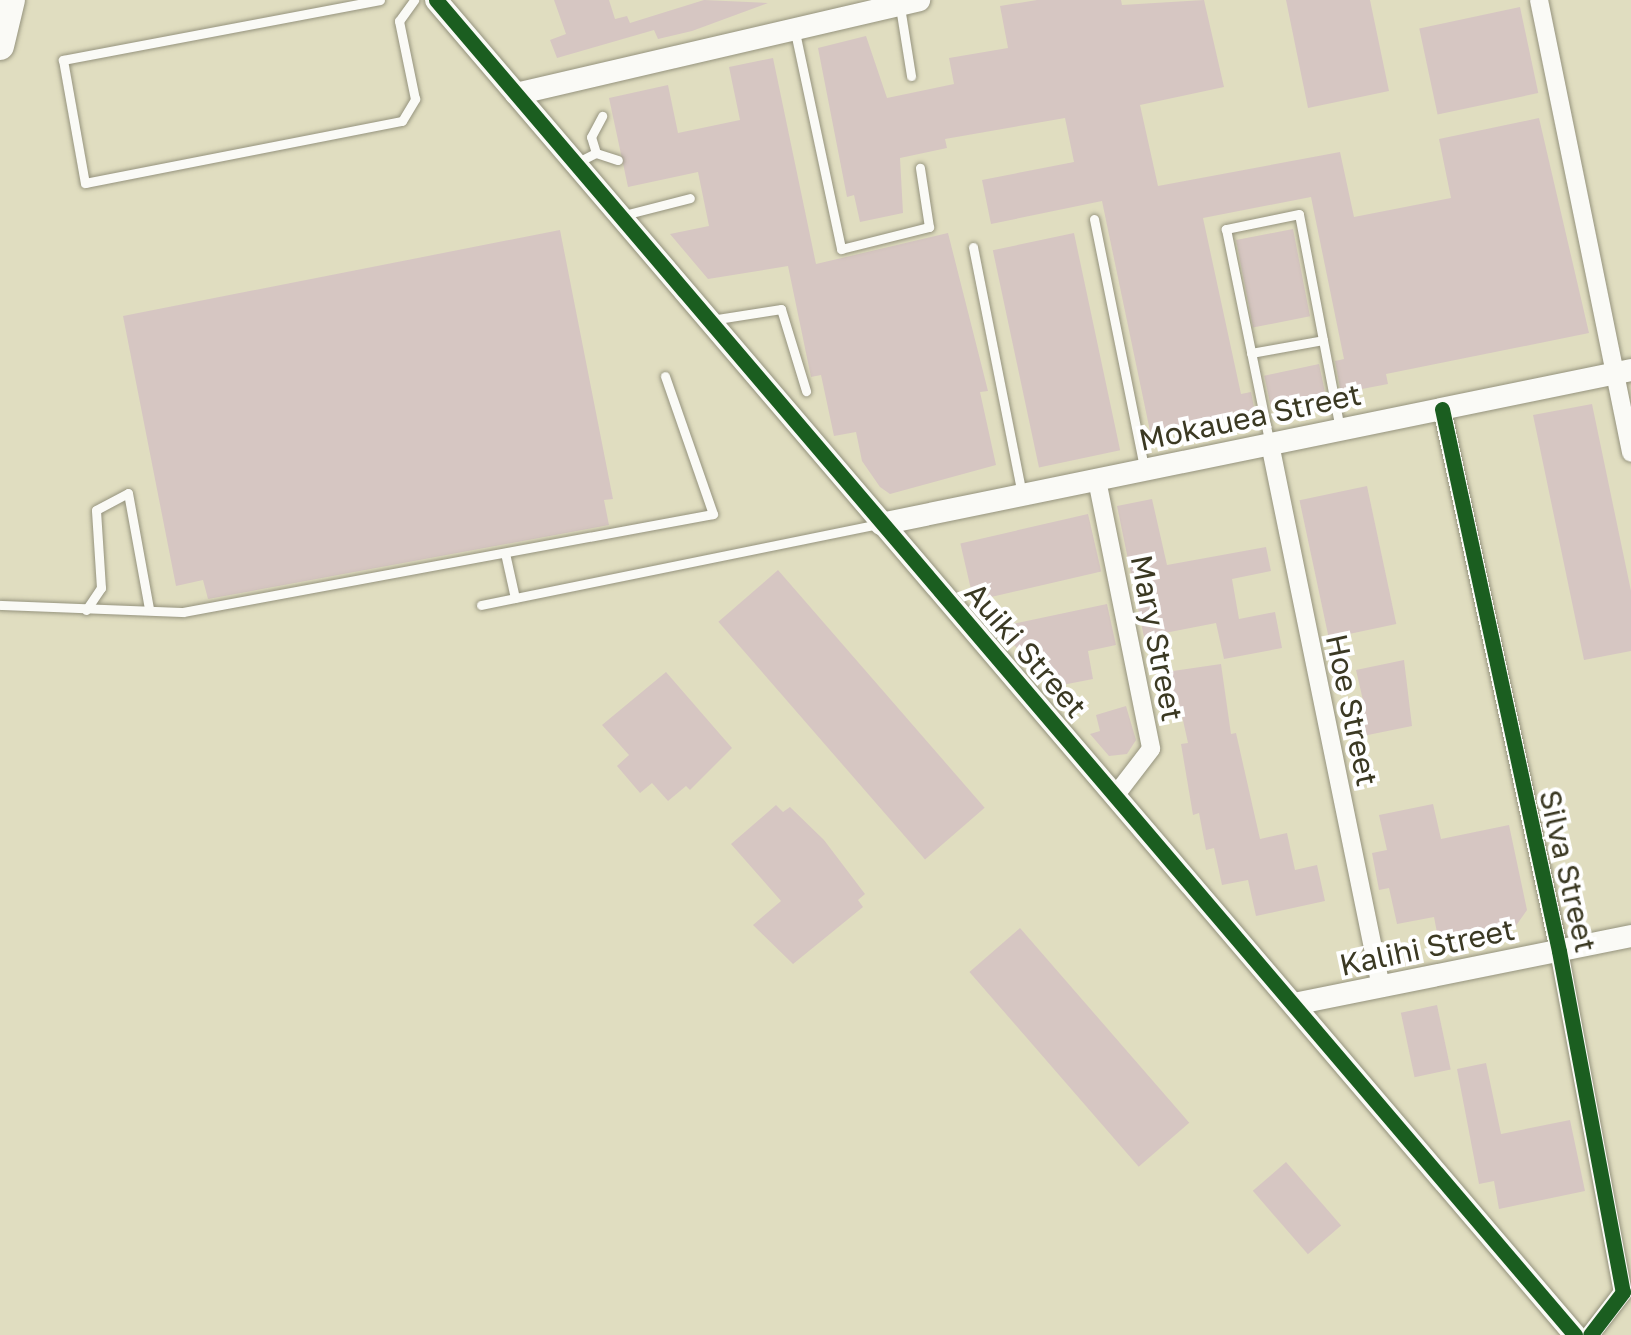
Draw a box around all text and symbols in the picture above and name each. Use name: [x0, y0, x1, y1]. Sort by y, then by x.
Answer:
street label: Mokauea Street: [1136, 376, 1364, 458]
street label: Mary Street: [1123, 552, 1191, 724]
street label: Auiki Street: [958, 575, 1094, 725]
street label: Hoe Street: [1318, 631, 1386, 789]
street label: Silva Street: [1532, 786, 1604, 956]
street label: Kalihi Street: [1336, 911, 1518, 983]

